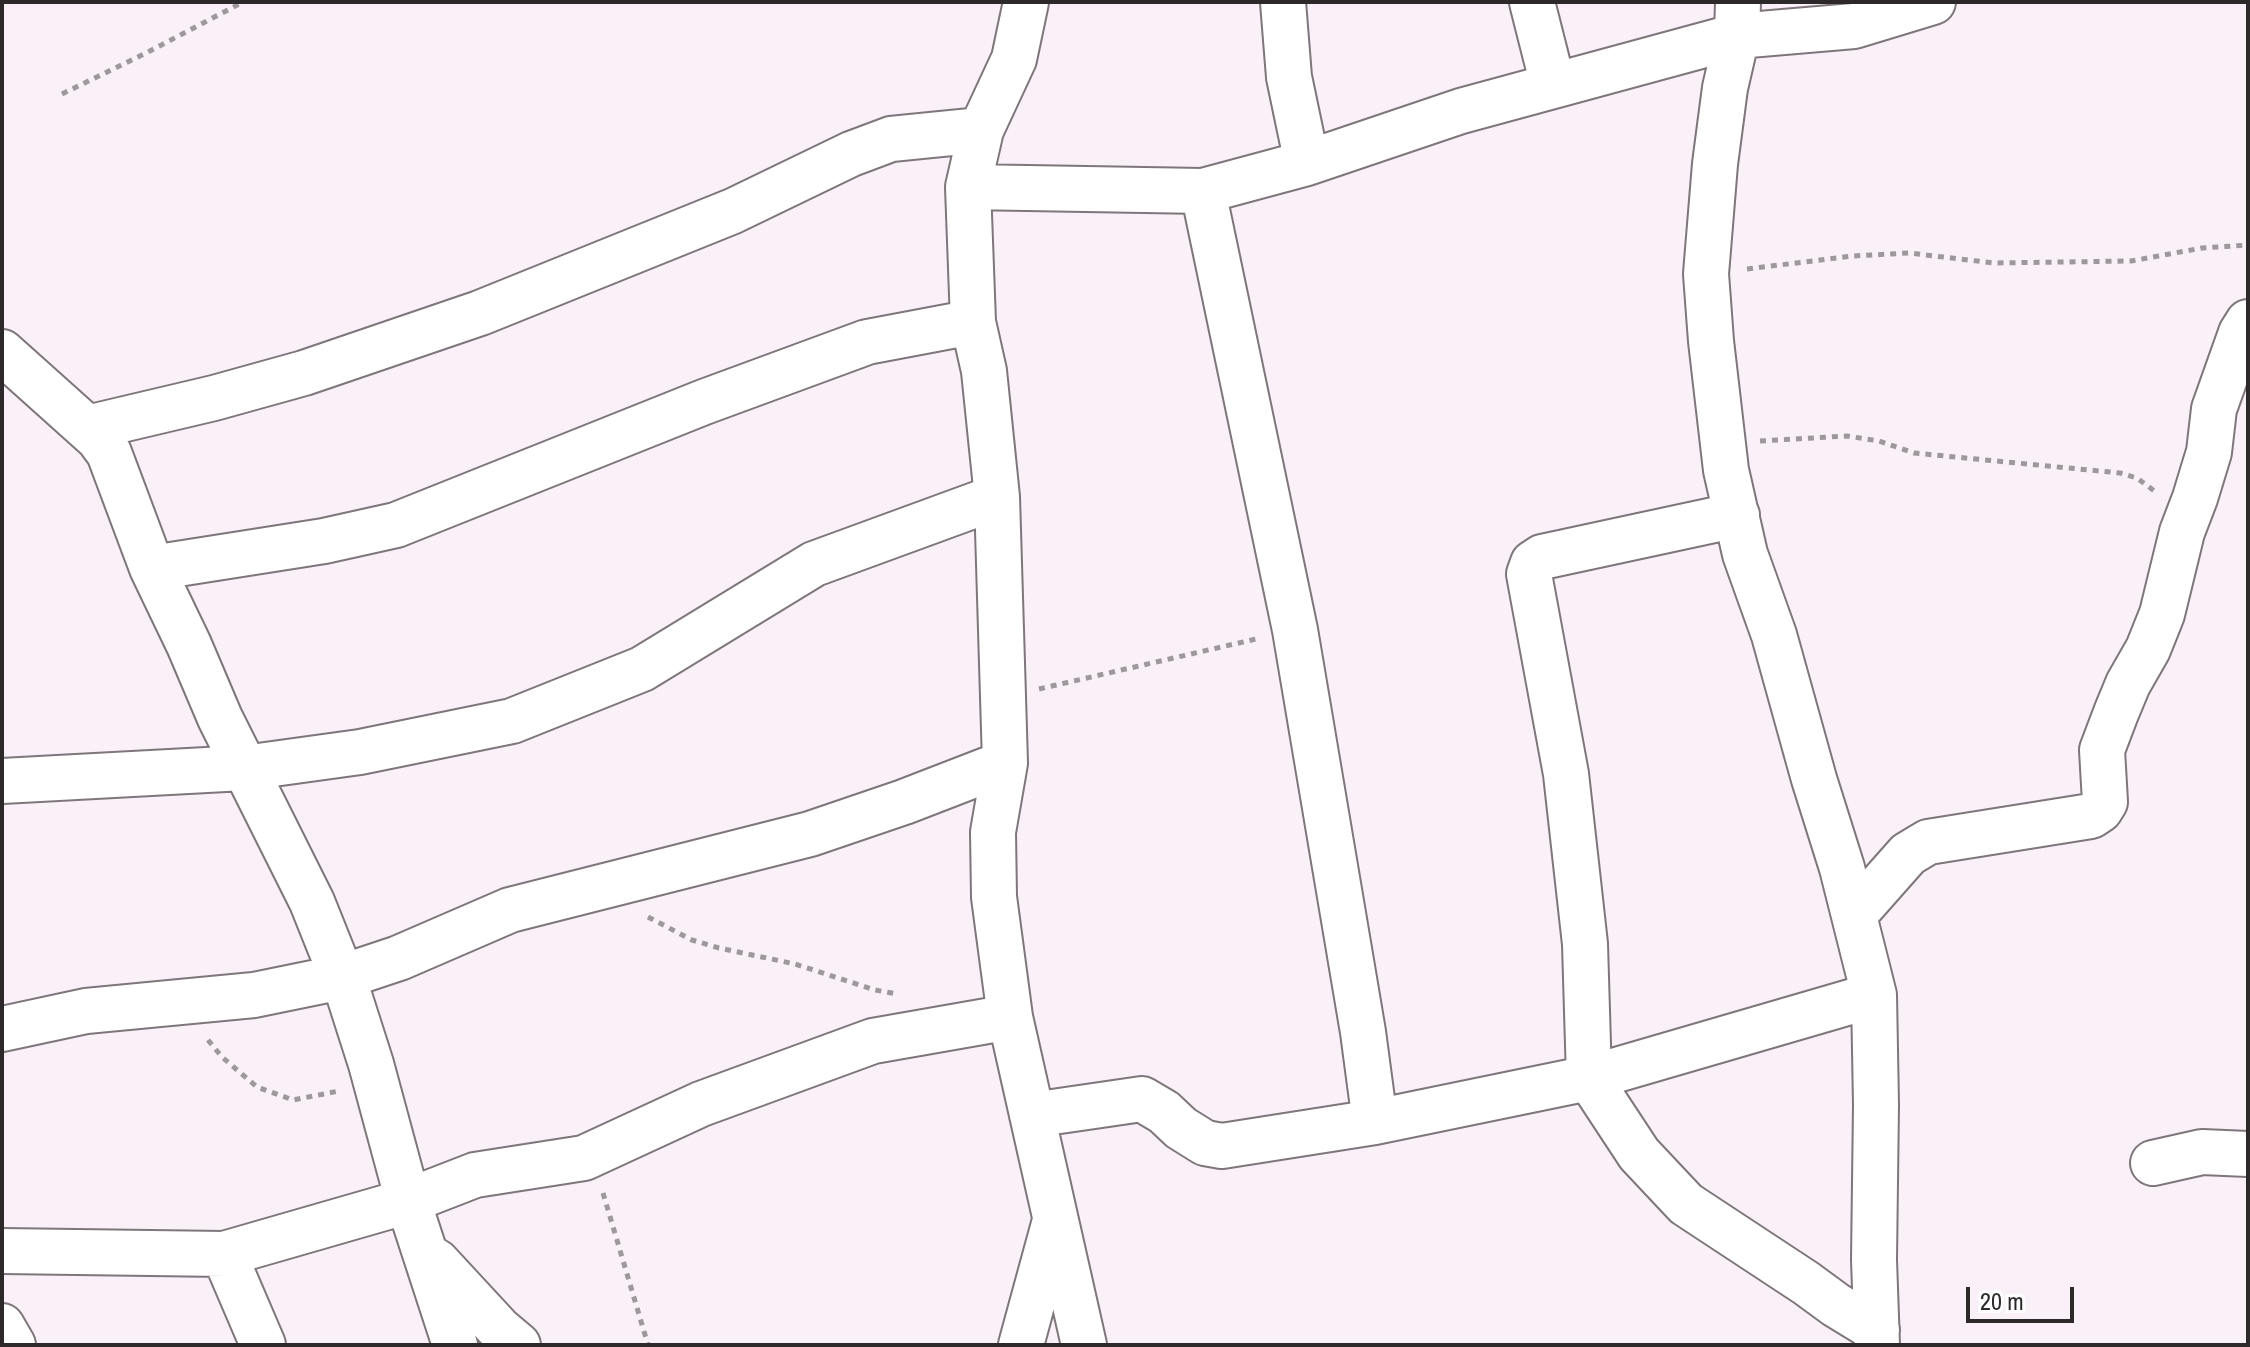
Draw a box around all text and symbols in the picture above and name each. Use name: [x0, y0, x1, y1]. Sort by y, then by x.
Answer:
scale bar: [1970, 1271, 2078, 1321]
text: 20 m: [1980, 1285, 2024, 1317]

